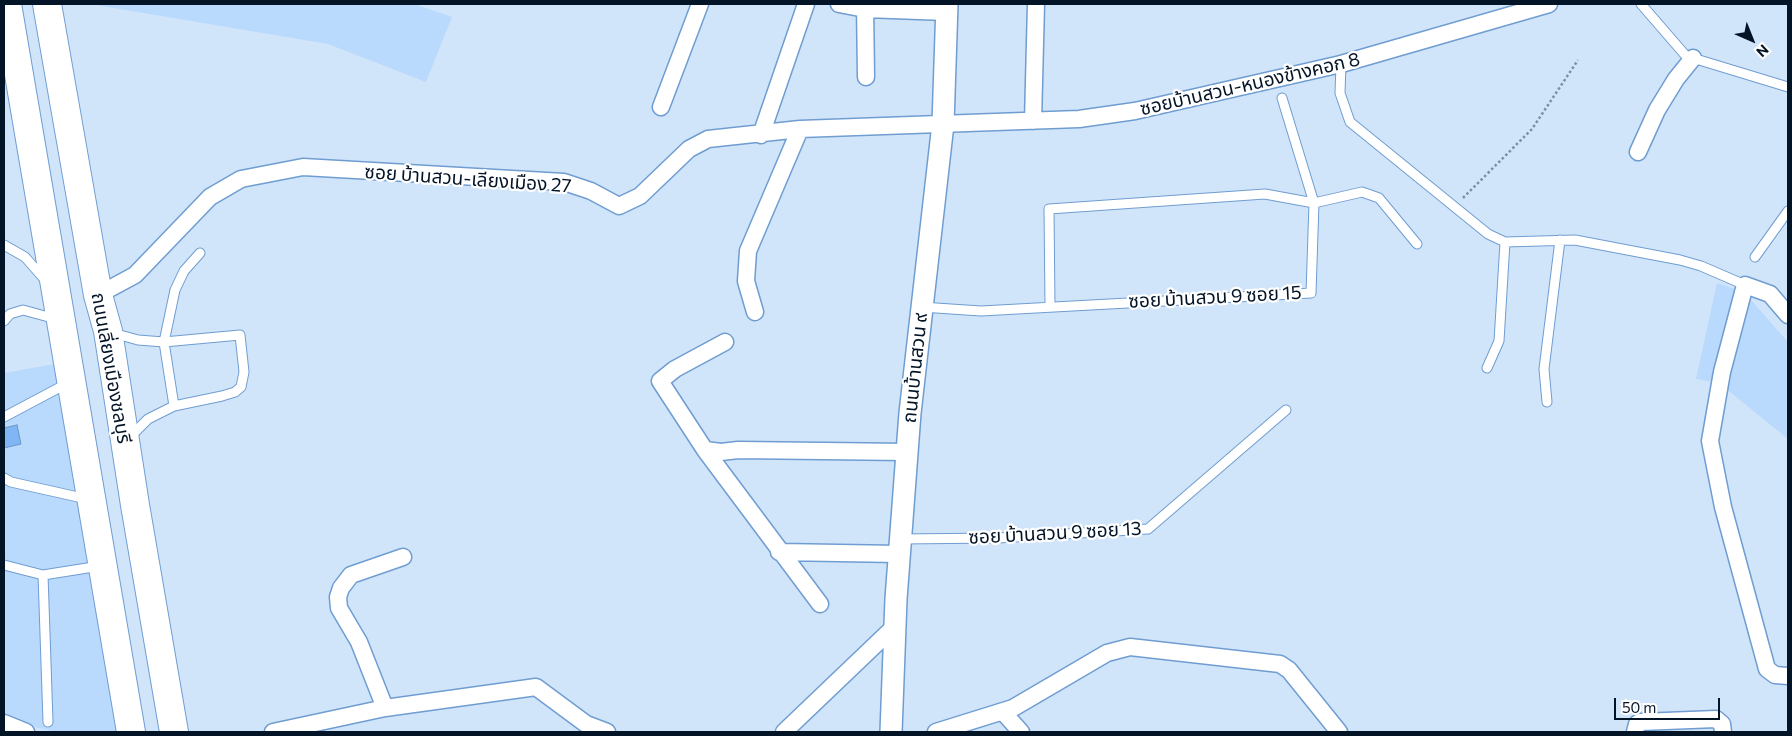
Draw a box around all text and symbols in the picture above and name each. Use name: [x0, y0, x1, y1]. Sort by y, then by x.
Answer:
north arrow: [1727, 15, 1777, 65]
text: N: [1753, 41, 1772, 61]
street label: ซอยบ้านสวน-หนองข้างคอก 8: [1138, 48, 1362, 120]
street label: ซอย บ้านสวน-เลียงเมือง 27: [364, 160, 572, 198]
street label: ซอย บ้านสวน 9 ซอย 15: [1128, 281, 1302, 313]
street label: ถนนเลี่ยงเมืองชลบุรี: [86, 291, 136, 445]
street label: ถนนบ้านสวน ๙: [898, 312, 932, 424]
street label: ซอย บ้านสวน 9 ซอย 13: [968, 517, 1142, 549]
scale bar: [1617, 688, 1723, 720]
text: 50 m: [1622, 698, 1656, 716]

